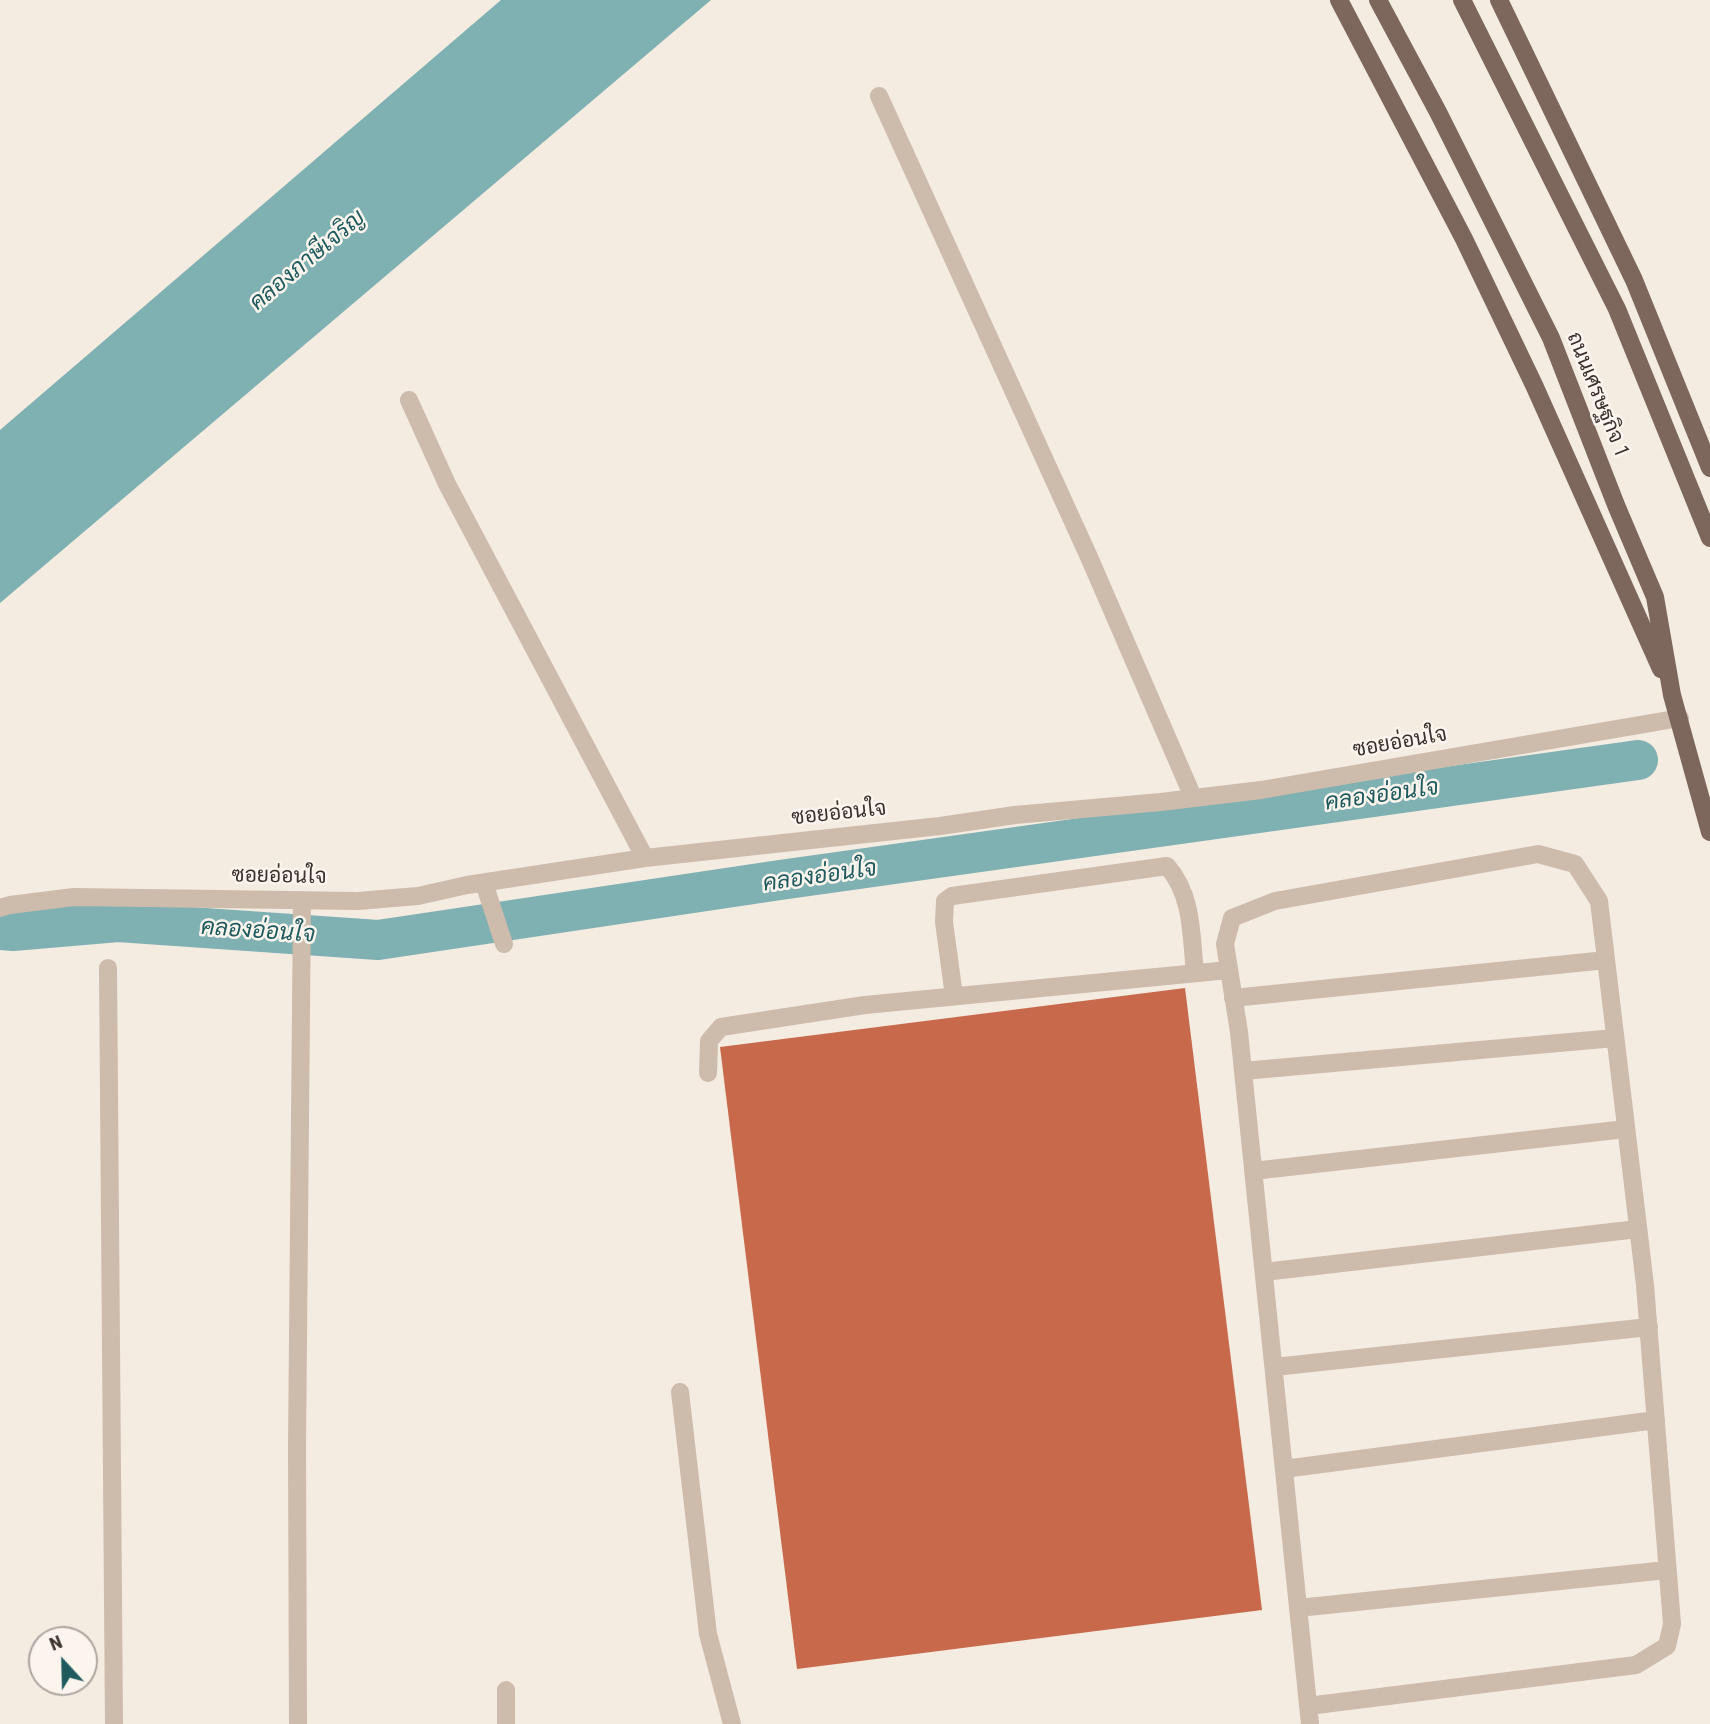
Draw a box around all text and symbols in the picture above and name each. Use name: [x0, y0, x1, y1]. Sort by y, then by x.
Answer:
water label: คลองภาษีเจริญ: [245, 205, 371, 317]
street label: ถนนเศรษฐกิจ 1: [1560, 329, 1634, 461]
street label: ซอยอ่อนใจ: [1351, 722, 1449, 764]
water label: คลองอ่อนใจ: [1323, 774, 1441, 818]
street label: ซอยอ่อนใจ: [790, 797, 888, 831]
water label: คลองอ่อนใจ: [761, 855, 879, 899]
street label: ซอยอ่อนใจ: [231, 864, 327, 890]
water label: คลองอ่อนใจ: [200, 914, 316, 950]
north arrow: [28, 1626, 98, 1696]
text: N: [46, 1630, 65, 1656]

